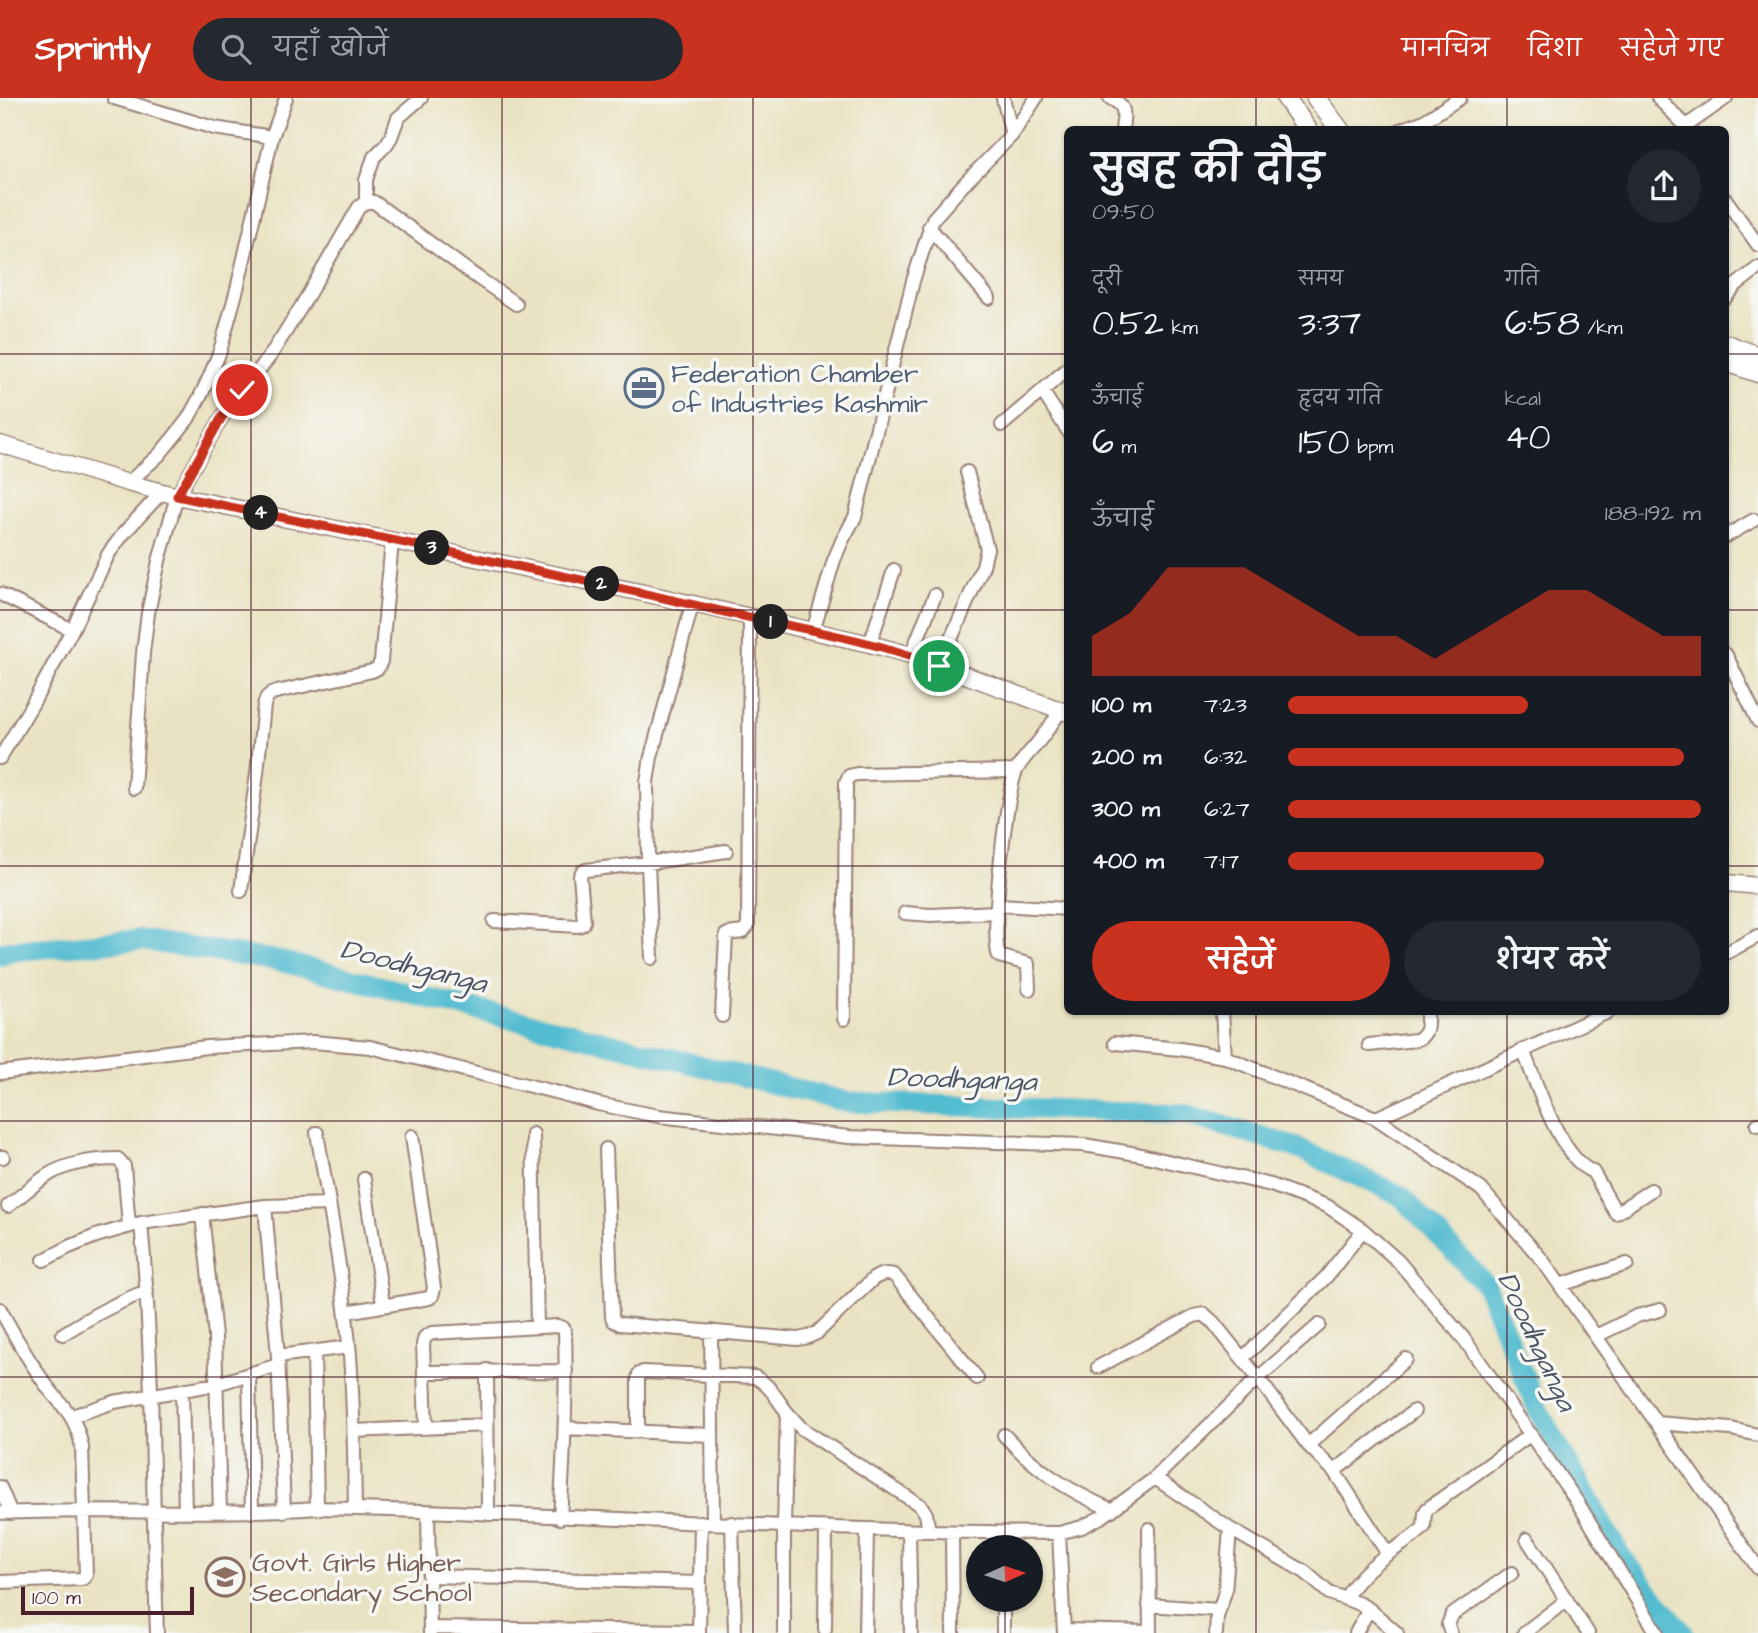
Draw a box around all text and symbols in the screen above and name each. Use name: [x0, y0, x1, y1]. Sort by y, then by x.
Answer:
search box: [193, 18, 683, 81]
text: Sprintly: [35, 26, 151, 72]
icon: search: [217, 30, 255, 68]
text: यहाँ खोजें: [273, 30, 388, 66]
text: मानचित्र: [1401, 32, 1489, 66]
text: दिशा: [1527, 32, 1582, 66]
text: सहेजे गए: [1620, 32, 1723, 66]
text: सुबह की दौड़: [1092, 144, 1324, 196]
button: share: [1627, 149, 1701, 223]
text: 09:50: [1092, 196, 1154, 228]
text: दूरी: [1092, 266, 1122, 293]
text: समय: [1298, 266, 1344, 293]
text: गति: [1505, 266, 1539, 293]
text: 0.52: [1092, 299, 1164, 348]
text: 3:37: [1298, 299, 1361, 348]
text: 6:58: [1505, 299, 1580, 348]
text: km: [1164, 315, 1198, 342]
text: /km: [1580, 315, 1623, 342]
place label: Federation Chamber of Industries Kashmir: [671, 356, 928, 422]
pin: [212, 360, 272, 420]
office icon: Federation Chamber of Industries Kashmir: [623, 367, 665, 409]
icon: check: [223, 371, 261, 409]
text: ऊँचाई: [1092, 385, 1143, 412]
text: हृदय गति: [1298, 385, 1382, 412]
text: kcal: [1505, 386, 1541, 413]
text: 40: [1505, 413, 1551, 462]
text: 6: [1092, 418, 1114, 467]
text: 150: [1298, 418, 1350, 467]
text: m: [1114, 434, 1136, 461]
text: bpm: [1350, 434, 1393, 461]
pin: 4: [244, 496, 278, 530]
text: 188–192 m: [1605, 497, 1701, 529]
text: 4: [254, 499, 267, 526]
text: ऊँचाई: [1092, 503, 1154, 535]
pin: 3: [414, 531, 450, 566]
text: 3: [427, 534, 436, 561]
pin: 2: [584, 566, 620, 602]
text: 2: [596, 570, 607, 597]
pin: 1: [754, 604, 788, 640]
text: 1: [769, 608, 772, 635]
pin: [909, 636, 969, 696]
icon: arrive: [920, 647, 958, 685]
text: 100 m: [1092, 689, 1151, 721]
text: 7:23: [1204, 689, 1247, 721]
text: 200 m: [1092, 741, 1161, 773]
text: 6:32: [1204, 741, 1247, 773]
text: 300 m: [1092, 793, 1160, 825]
text: 6:27: [1204, 793, 1250, 825]
text: 400 m: [1092, 845, 1164, 877]
text: 7:17: [1204, 845, 1239, 877]
button: सहेजें: [1092, 921, 1390, 1001]
button: शेयर करें: [1404, 921, 1701, 1001]
water label: Doodhganga: [336, 929, 492, 1005]
water label: Doodhganga: [887, 1057, 1039, 1103]
water label: Doodhganga: [1487, 1266, 1587, 1420]
north arrow: [966, 1535, 1043, 1612]
map controls: [966, 1535, 1043, 1612]
place label: Govt. Girls Higher Secondary School: [252, 1545, 472, 1613]
school or university icon: Govt. Girls Higher Secondary School: [204, 1556, 246, 1598]
scale bar: [21, 1584, 194, 1616]
text: 100 m: [32, 1585, 81, 1612]

